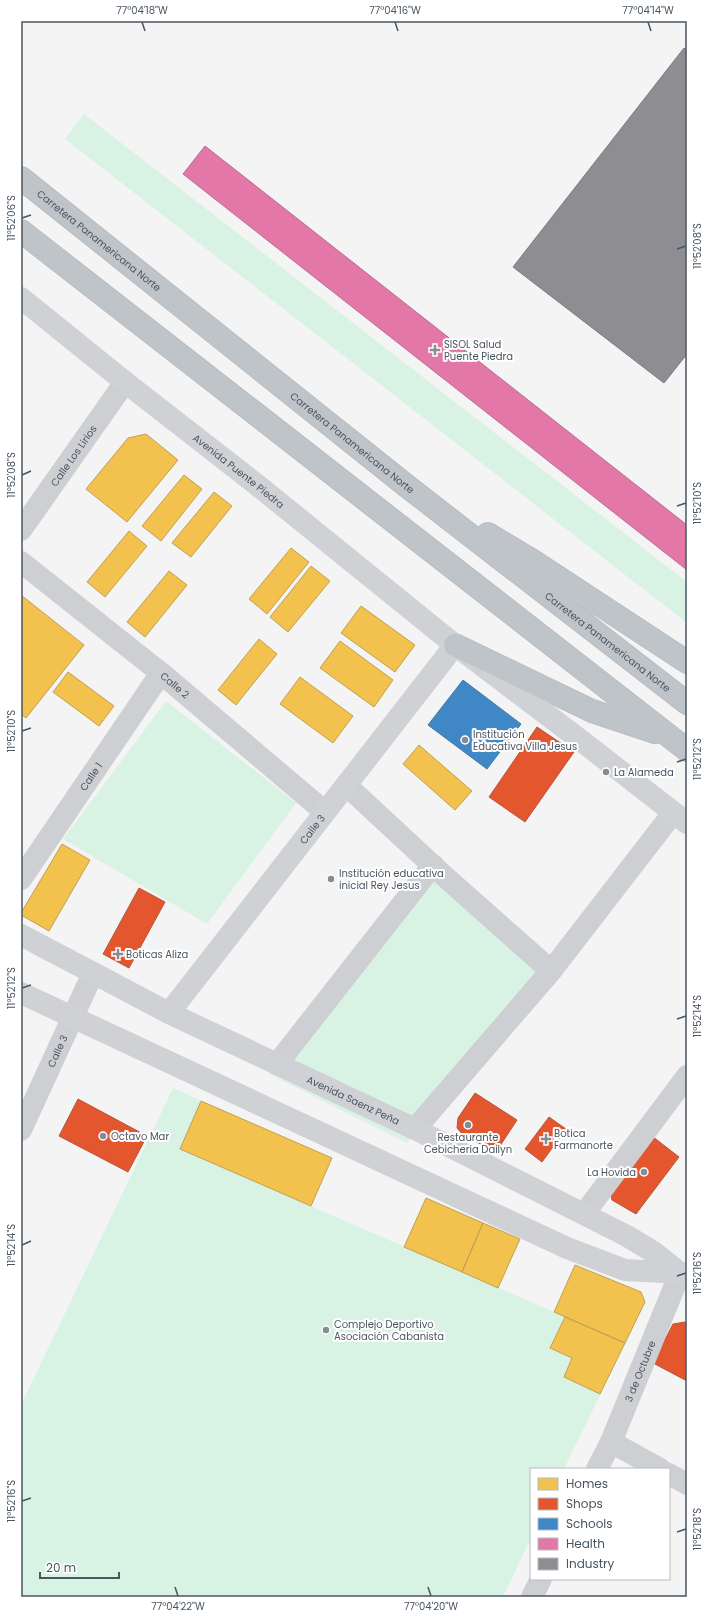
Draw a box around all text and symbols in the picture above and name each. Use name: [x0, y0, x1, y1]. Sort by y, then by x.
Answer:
text: 77°04'18"W: [116, 3, 168, 18]
text: 77°04'16"W: [369, 3, 421, 18]
text: 77°04'14"W: [622, 3, 674, 18]
street label: Carretera Panamericana Norte: [33, 186, 164, 295]
text: 11°52'06"S: [4, 195, 19, 241]
text: 11°52'08"S: [690, 223, 705, 269]
place label: SISOL Salud Puente Piedra: [444, 337, 513, 364]
marker: SISOL Salud Puente Piedra: [429, 344, 441, 356]
street label: Carretera Panamericana Norte: [287, 389, 417, 497]
street label: Calle Los Lirios: [47, 422, 100, 489]
street label: Avenida Puente Piedra: [189, 431, 287, 512]
text: 11°52'08"S: [4, 452, 19, 498]
text: 11°52'10"S: [690, 482, 705, 524]
street label: Carretera Panamericana Norte: [542, 589, 674, 696]
street label: Calle 2: [157, 669, 193, 702]
text: 11°52'10"S: [4, 710, 19, 752]
place label: Institución Educativa Villa Jesus: [473, 727, 577, 754]
marker: Institución Educativa Villa Jesus: [460, 735, 470, 745]
text: 11°52'12"S: [690, 738, 705, 780]
street label: Calle 1: [76, 759, 106, 794]
place label: La Alameda: [614, 765, 674, 780]
marker: La Alameda: [601, 767, 611, 777]
street label: Calle 3: [296, 811, 329, 847]
place label: Institución educativa inicial Rey Jesus: [339, 866, 444, 893]
marker: Institución educativa inicial Rey Jesus: [326, 874, 336, 884]
place label: Boticas Aliza: [126, 947, 188, 962]
marker: Boticas Aliza: [113, 949, 123, 959]
text: 11°52'12"S: [4, 967, 19, 1009]
text: 11°52'14"S: [690, 995, 705, 1037]
street label: Calle 3: [44, 1032, 72, 1070]
street label: Avenida Saenz Peña: [304, 1072, 402, 1129]
marker: Restaurante Cebicheria Dailyn: [463, 1120, 473, 1130]
place label: Botica Farmanorte: [554, 1126, 613, 1153]
place label: Octavo Mar: [111, 1129, 169, 1144]
place label: Restaurante Cebicheria Dailyn: [424, 1130, 512, 1157]
marker: Octavo Mar: [98, 1131, 108, 1141]
marker: Botica Farmanorte: [541, 1134, 551, 1144]
place label: La Hovida: [587, 1165, 636, 1180]
marker: La Hovida: [639, 1167, 649, 1177]
text: 11°52'14"S: [4, 1224, 19, 1266]
text: 11°52'16"S: [690, 1252, 705, 1294]
place label: Complejo Deportivo Asociación Cabanista: [334, 1317, 444, 1344]
marker: Complejo Deportivo Asociación Cabanista: [321, 1325, 331, 1335]
street label: 3 de Octubre: [621, 1338, 660, 1404]
legend: [530, 1468, 670, 1580]
text: Homes: [566, 1475, 608, 1492]
text: 11°52'16"S: [4, 1480, 19, 1522]
text: Shops: [566, 1495, 603, 1512]
text: 11°52'18"S: [690, 1508, 705, 1550]
text: Schools: [566, 1515, 613, 1532]
text: Health: [566, 1535, 605, 1552]
scale bar: [40, 1554, 119, 1580]
text: Industry: [566, 1555, 615, 1572]
text: 20 m: [46, 1559, 76, 1576]
text: 77°04'22"W: [151, 1599, 205, 1614]
text: 77°04'20"W: [404, 1599, 458, 1614]

